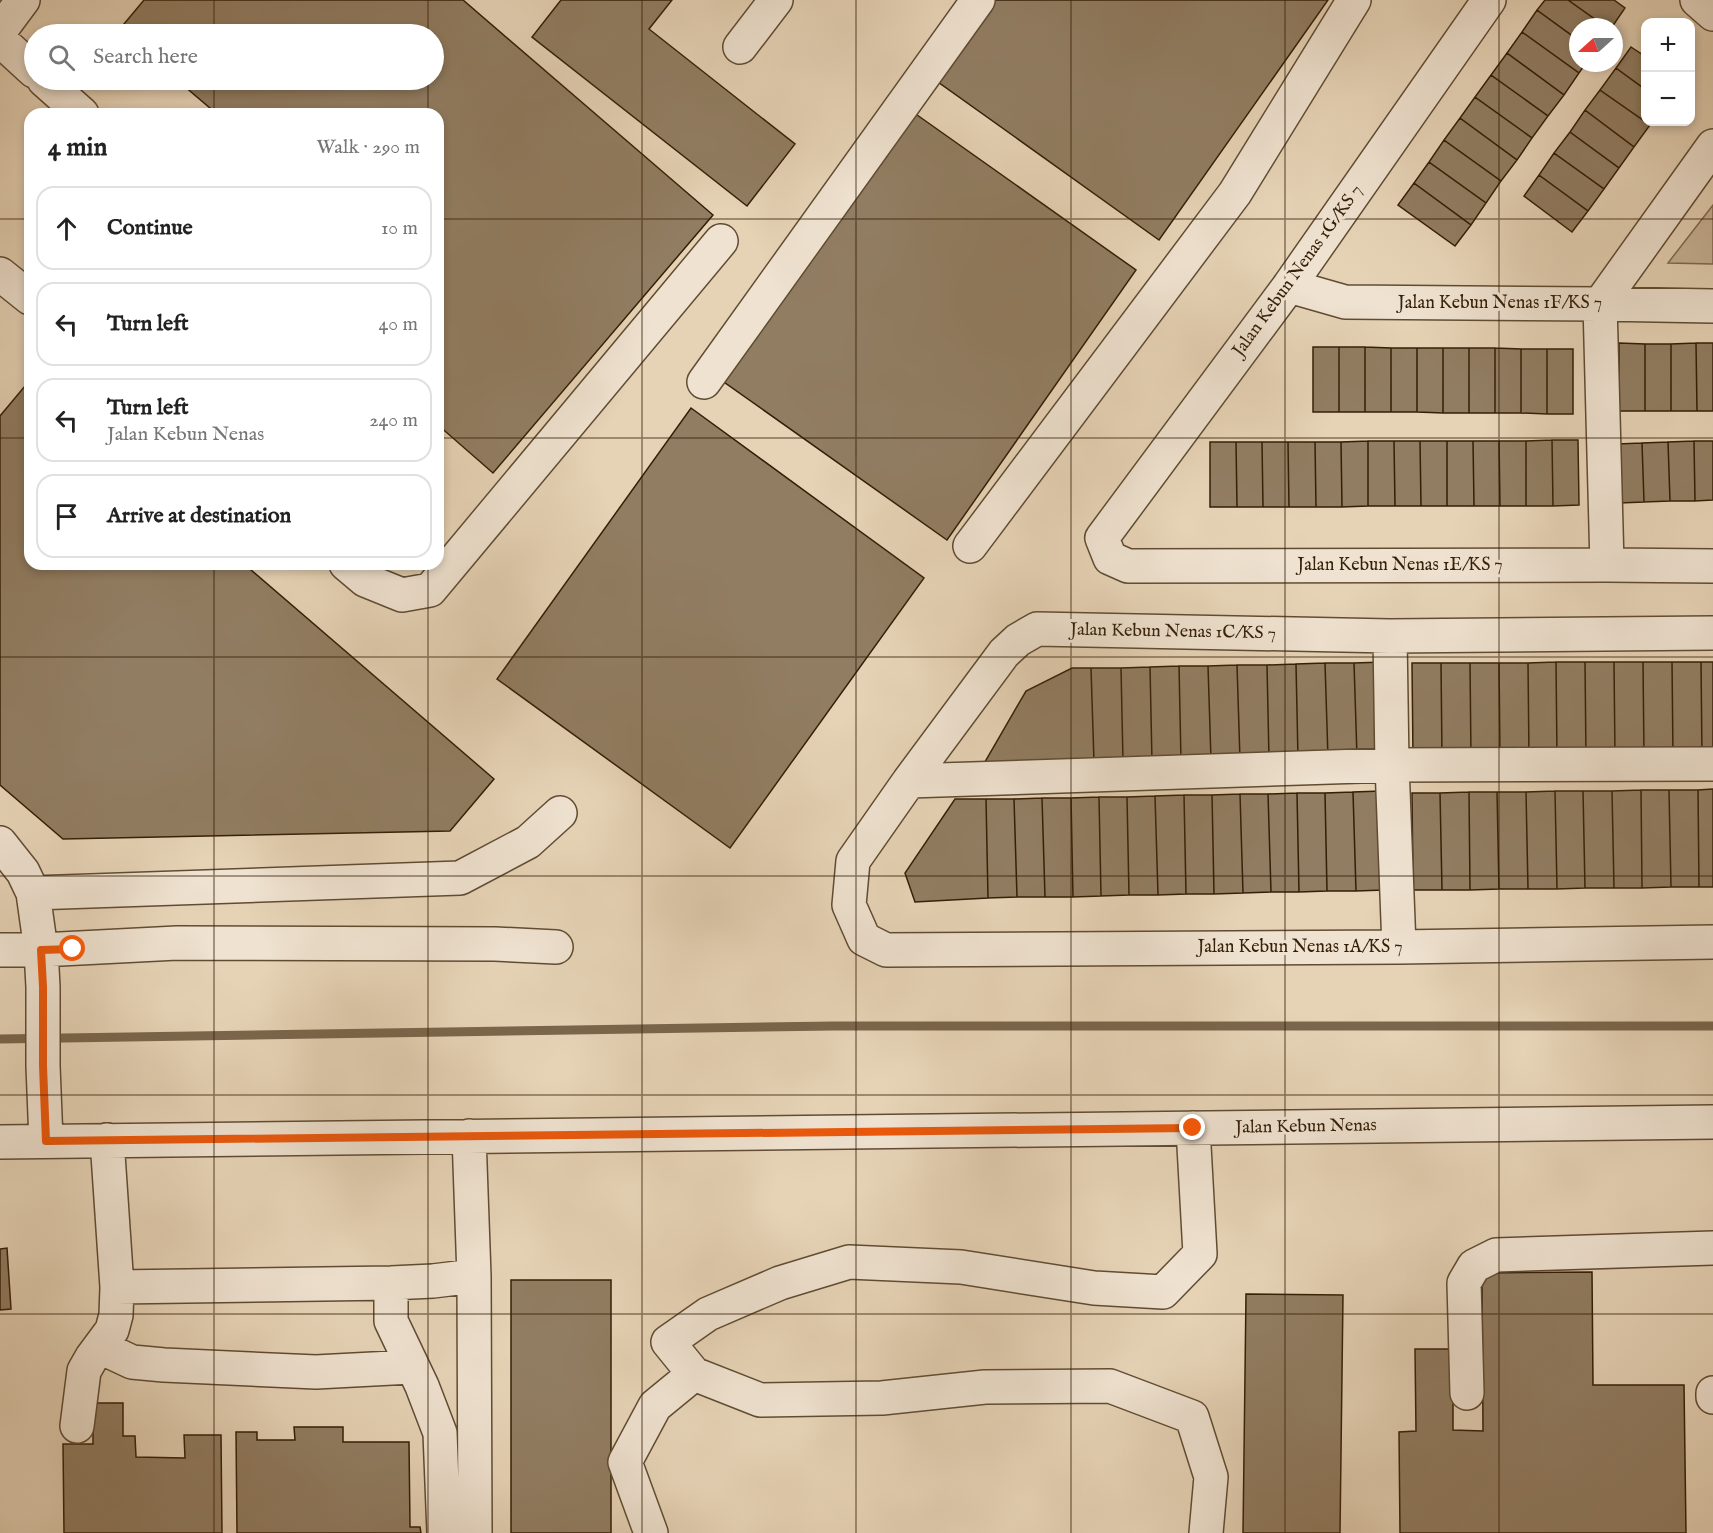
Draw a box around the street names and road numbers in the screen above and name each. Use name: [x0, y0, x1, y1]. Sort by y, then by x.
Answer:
street label: Jalan Kebun Nenas 1G/KS 7: [1227, 180, 1368, 363]
street label: Jalan Kebun Nenas 1F/KS 7: [1396, 292, 1602, 315]
street label: Jalan Kebun Nenas 1E/KS 7: [1295, 554, 1503, 577]
street label: Jalan Kebun Nenas 1C/KS 7: [1068, 619, 1276, 645]
street label: Jalan Kebun Nenas 1A/KS 7: [1195, 936, 1403, 959]
street label: Jalan Kebun Nenas: [1233, 1114, 1377, 1140]

